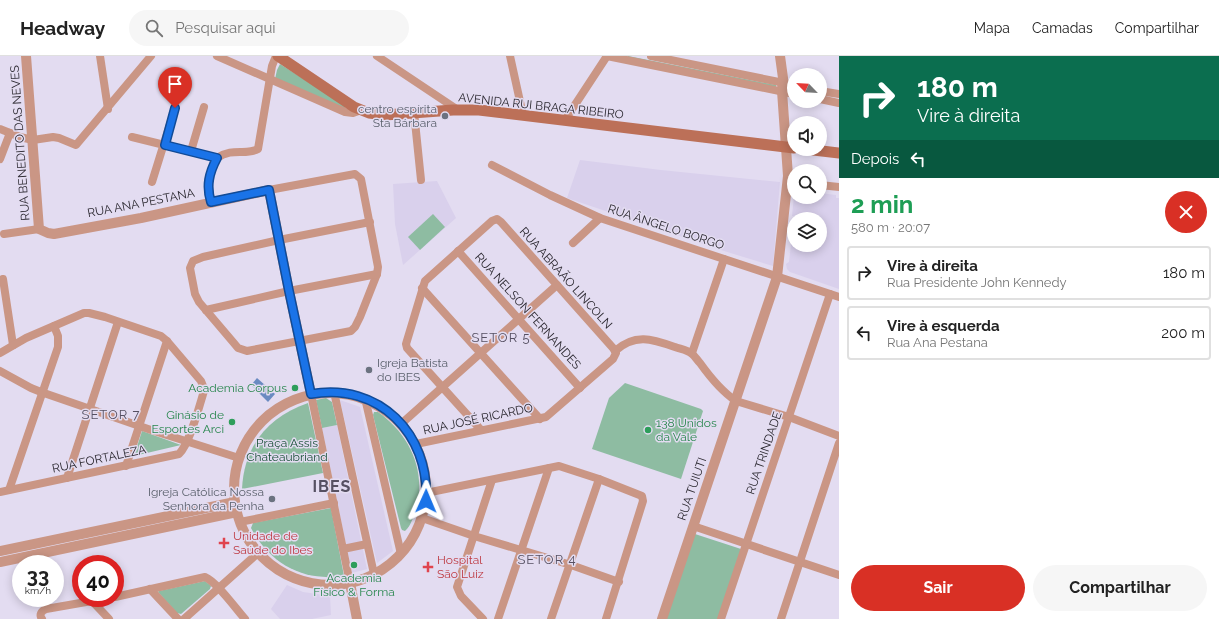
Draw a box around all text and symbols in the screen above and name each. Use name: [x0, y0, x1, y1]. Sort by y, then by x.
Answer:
search box: [129, 10, 409, 46]
text: Headway: [20, 17, 105, 39]
icon: search: [143, 17, 165, 39]
text: Pesquisar aqui: [175, 19, 276, 37]
text: Mapa: [974, 20, 1010, 36]
text: Camadas: [1032, 20, 1093, 36]
text: Compartilhar: [1115, 20, 1199, 36]
street label: RUA BENEDITO DAS NEVES: [8, 65, 32, 221]
pin: [158, 67, 192, 108]
north arrow: [787, 68, 827, 108]
map controls: [787, 68, 827, 252]
text: 180 m: [917, 71, 998, 104]
icon: right: [851, 72, 903, 124]
icon: arrive: [164, 73, 186, 95]
street label: AVENIDA RUI BRAGA RIBEIRO: [458, 90, 624, 122]
place label: centro espírita Sta Bárbara: [358, 102, 437, 130]
text: Vire à direita: [917, 105, 1020, 126]
marker: centro espírita Sta Bárbara: [440, 111, 450, 121]
button: sound: [787, 116, 827, 156]
icon: left: [907, 148, 929, 170]
text: Depois: [851, 150, 899, 168]
button: search: [787, 164, 827, 204]
street label: RUA ANA PESTANA: [86, 186, 196, 220]
text: 2 min: [851, 190, 913, 219]
button: close: [1165, 191, 1207, 233]
street label: RUA ÂNGELO BORGO: [606, 202, 726, 252]
button: layers: [787, 212, 827, 252]
text: 580 m · 20:07: [851, 220, 930, 235]
street label: RUA ABRAÃO LINCOLN: [517, 224, 615, 332]
street label: RUA NELSON FERNANDES: [472, 250, 584, 372]
text: Vire à direita: [887, 257, 978, 275]
icon: right: [853, 262, 875, 284]
text: 180 m: [1163, 264, 1205, 282]
text: Rua Presidente John Kennedy: [887, 275, 1067, 290]
text: Vire à esquerda: [887, 317, 1000, 335]
icon: left: [853, 322, 875, 344]
text: 200 m: [1161, 324, 1205, 342]
district label: SETOR 5: [471, 330, 531, 345]
text: Rua Ana Pestana: [887, 335, 988, 350]
place label: Igreja Batista do IBES: [377, 356, 448, 384]
marker: Igreja Batista do IBES: [364, 365, 374, 375]
place label: Academia Corpus: [188, 381, 287, 395]
marker: Academia Corpus: [290, 383, 300, 393]
street label: RUA JOSÉ RICARDO: [422, 401, 534, 437]
district label: SETOR 7: [82, 407, 140, 422]
place label: Ginásio de Esportes Arci: [151, 408, 224, 436]
street label: RUA TRINDADE: [743, 410, 785, 496]
place label: 138 Unidos da Vale: [656, 416, 717, 444]
marker: Ginásio de Esportes Arci: [227, 417, 237, 427]
marker: 138 Unidos da Vale: [643, 425, 653, 435]
park label: Praça Assis Chateaubriand: [246, 436, 328, 464]
street label: RUA FORTALEZA: [51, 442, 147, 476]
street label: RUA TUIUTI: [675, 456, 709, 522]
district label: IBES: [313, 477, 351, 496]
position arrow: [405, 480, 447, 522]
place label: Igreja Católica Nossa Senhora da Penha: [148, 485, 264, 513]
marker: Igreja Católica Nossa Senhora da Penha: [267, 494, 277, 504]
place label: Unidade de Saúde do Ibes: [233, 529, 313, 557]
marker: Unidade de Saúde do Ibes: [218, 537, 230, 549]
district label: SETOR 4: [517, 552, 577, 567]
place label: Hospital São Luiz: [437, 553, 484, 581]
speed limit sign: 40: [72, 555, 124, 607]
marker: Academia Físico & Forma: [349, 560, 359, 570]
marker: Hospital São Luiz: [422, 561, 434, 573]
text: 33: [27, 564, 49, 588]
button: Sair: [851, 565, 1025, 611]
button: Compartilhar: [1033, 565, 1207, 611]
place label: Academia Físico & Forma: [313, 571, 395, 599]
text: km/h: [25, 585, 51, 596]

